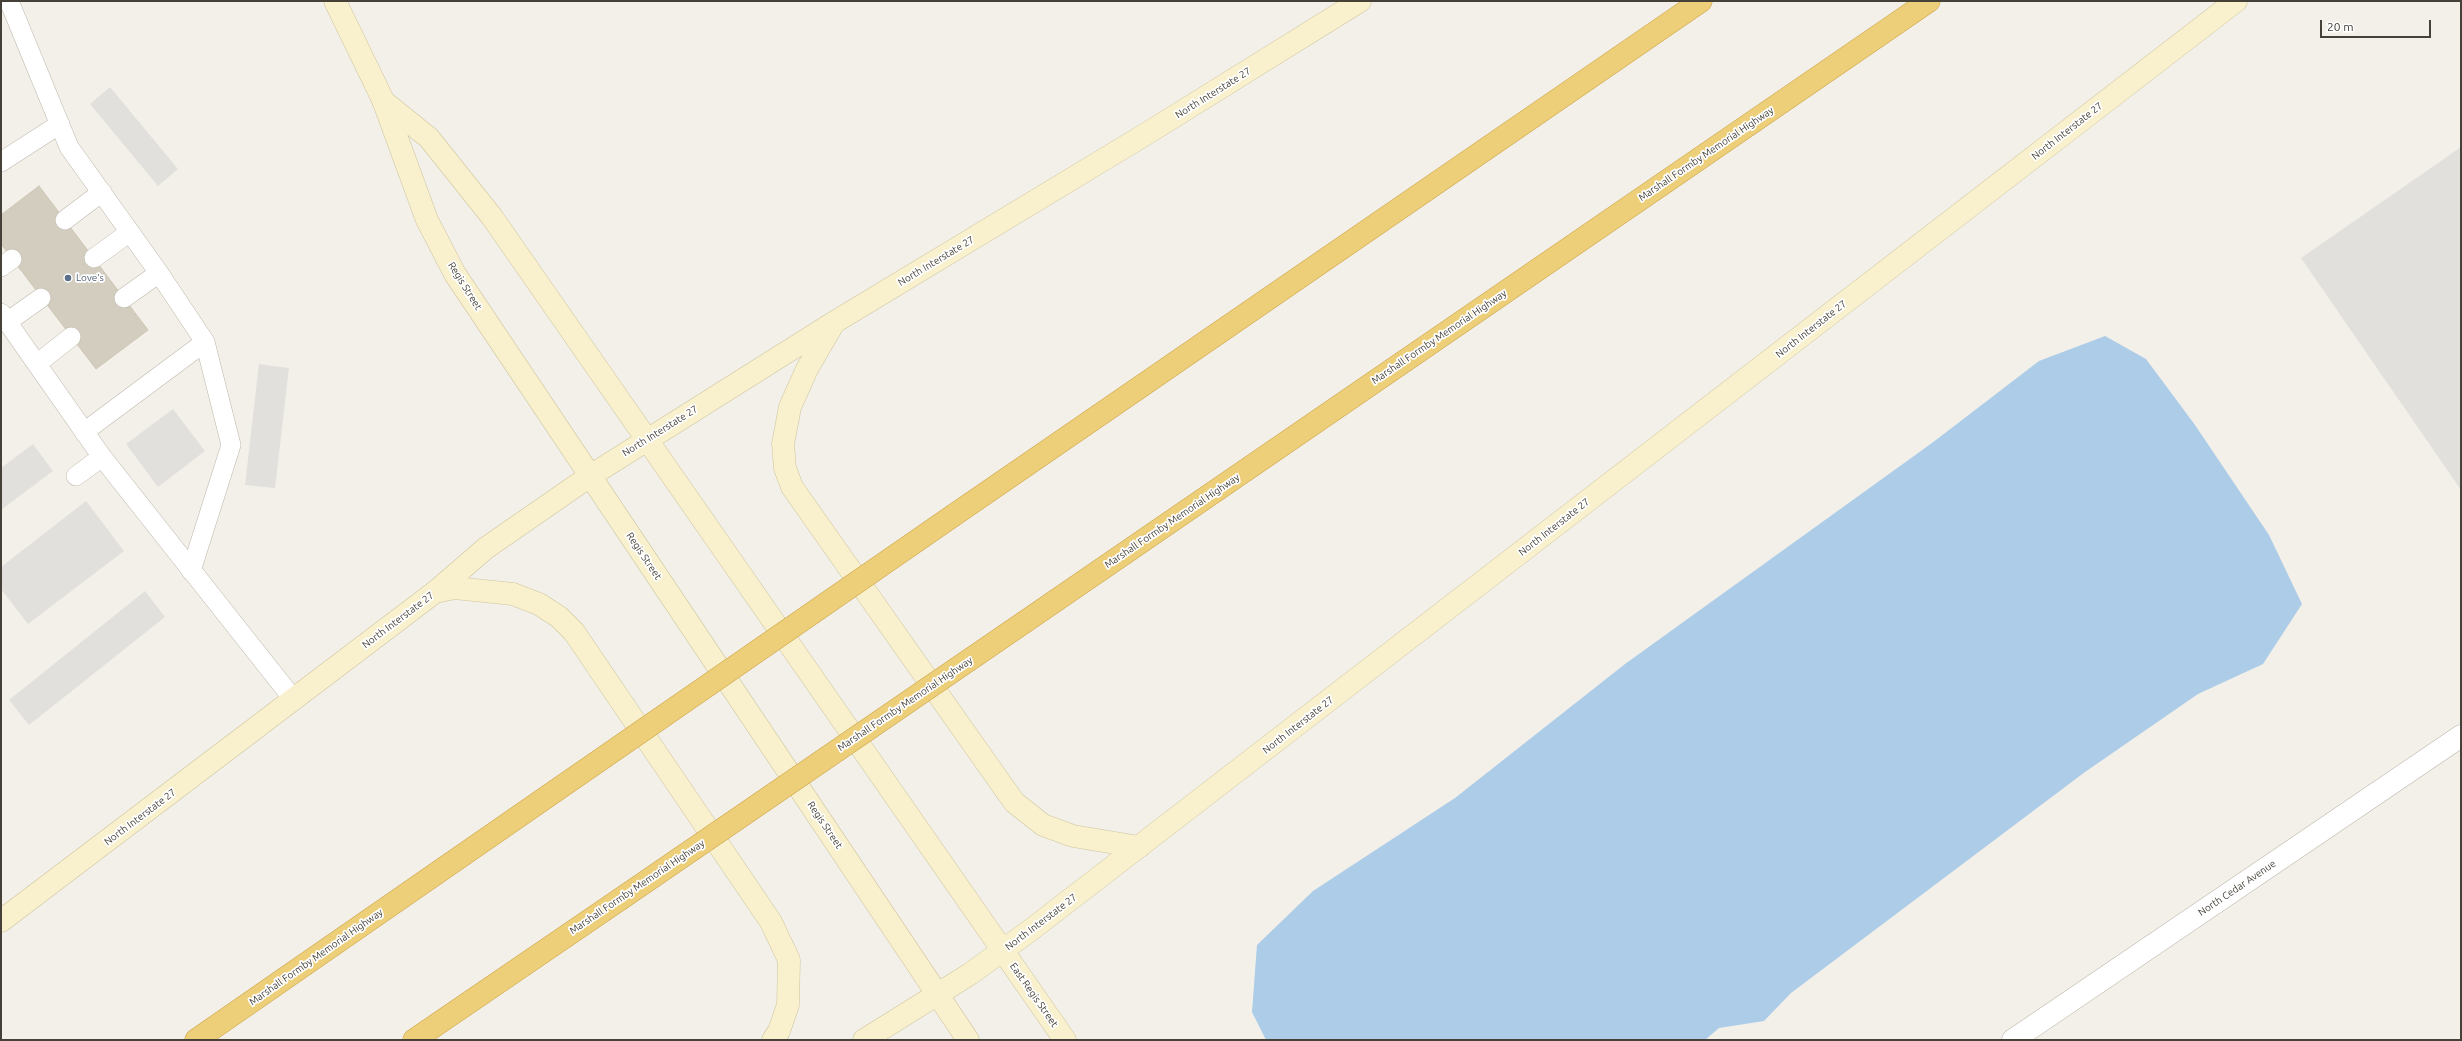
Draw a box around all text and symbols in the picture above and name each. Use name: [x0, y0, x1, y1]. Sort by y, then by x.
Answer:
scale bar: [2322, 12, 2433, 38]
text: 20 m: [2327, 20, 2354, 33]
street label: North Interstate 27: [1173, 65, 1253, 121]
street label: North Interstate 27: [2029, 100, 2105, 162]
street label: Marshall Formby Memorial Highway: [1636, 104, 1776, 204]
street label: North Interstate 27: [896, 234, 976, 288]
street label: Regis Street: [445, 260, 485, 312]
place label: Love's: [76, 272, 104, 284]
marker: Love's: [63, 273, 73, 283]
street label: Marshall Formby Memorial Highway: [1369, 287, 1509, 387]
street label: North Interstate 27: [1773, 298, 1849, 360]
street label: North Interstate 27: [620, 403, 700, 459]
street label: Marshall Formby Memorial Highway: [1102, 471, 1242, 571]
street label: North Interstate 27: [1516, 496, 1592, 558]
street label: Regis Street: [624, 530, 664, 582]
street label: North Interstate 27: [360, 589, 436, 651]
street label: Marshall Formby Memorial Highway: [835, 654, 975, 754]
street label: North Interstate 27: [1260, 694, 1336, 756]
street label: North Interstate 27: [102, 786, 178, 848]
street label: Regis Street: [805, 799, 845, 851]
street label: Marshall Formby Memorial Highway: [567, 837, 707, 937]
street label: North Cedar Avenue: [2196, 858, 2278, 918]
street label: North Interstate 27: [1003, 891, 1079, 953]
street label: Marshall Formby Memorial Highway: [247, 906, 385, 1008]
street label: East Regis Street: [1007, 961, 1061, 1029]

